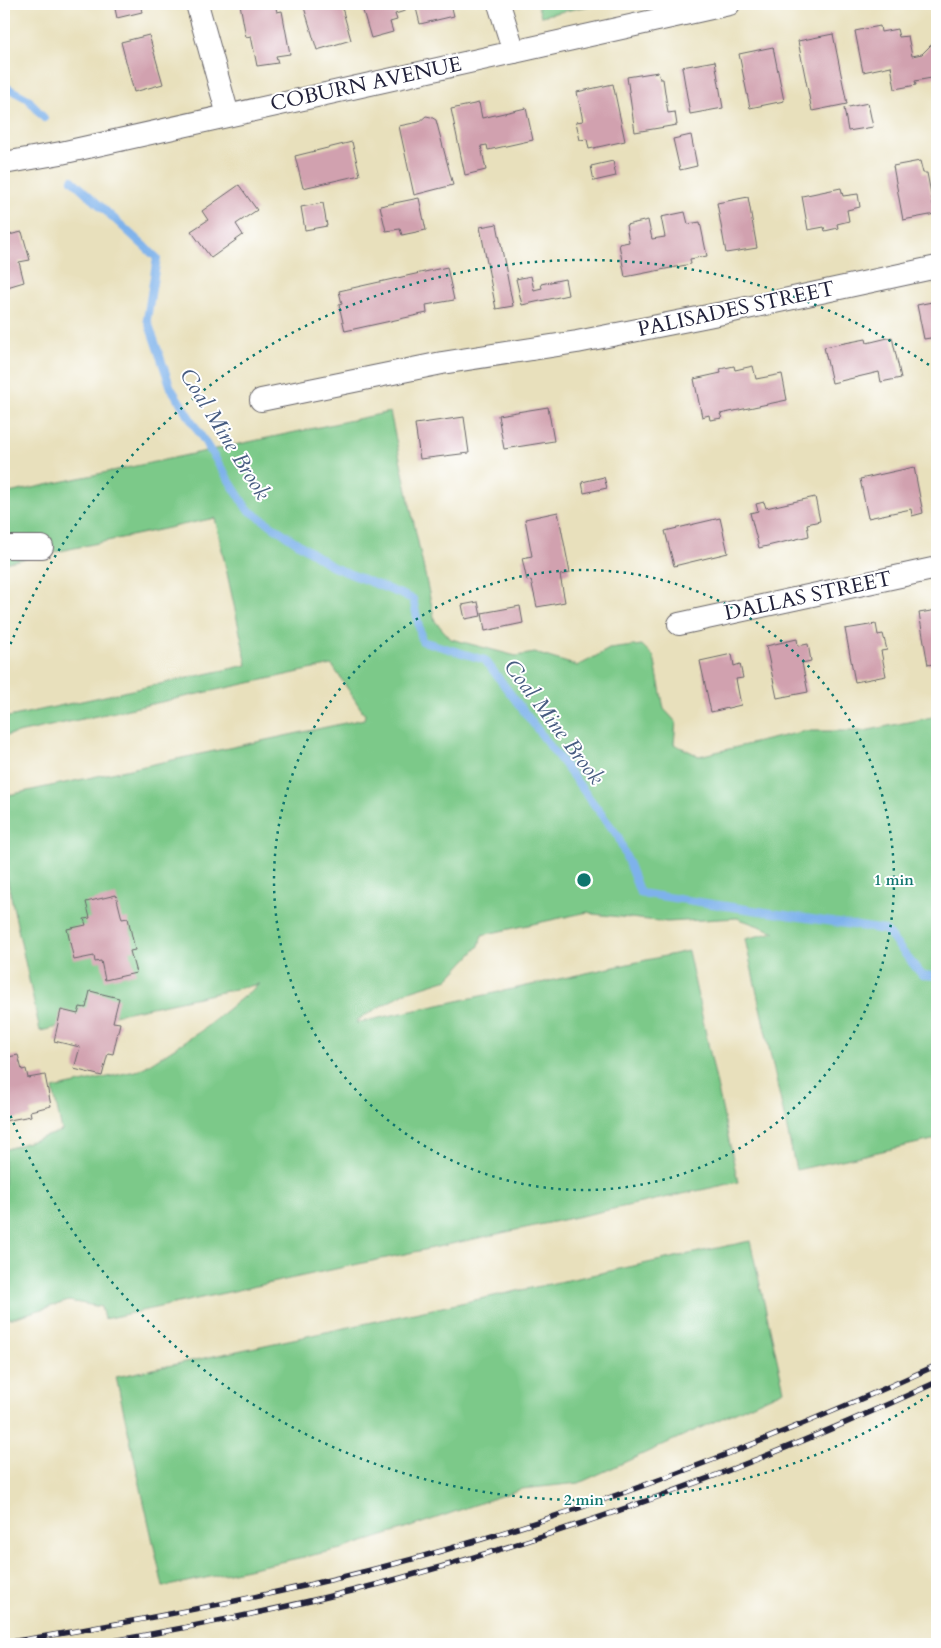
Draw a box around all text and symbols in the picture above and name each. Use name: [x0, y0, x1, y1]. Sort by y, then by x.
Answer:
street label: COBURN AVENUE: [268, 50, 464, 118]
street label: PALISADES STREET: [635, 274, 837, 344]
water label: Coal Mine Brook: [172, 362, 278, 506]
street label: DALLAS STREET: [722, 564, 894, 628]
water label: Coal Mine Brook: [497, 653, 611, 791]
text: 1 min: [874, 870, 914, 890]
centre of rings: [575, 871, 593, 889]
text: 2 min: [564, 1490, 604, 1510]

